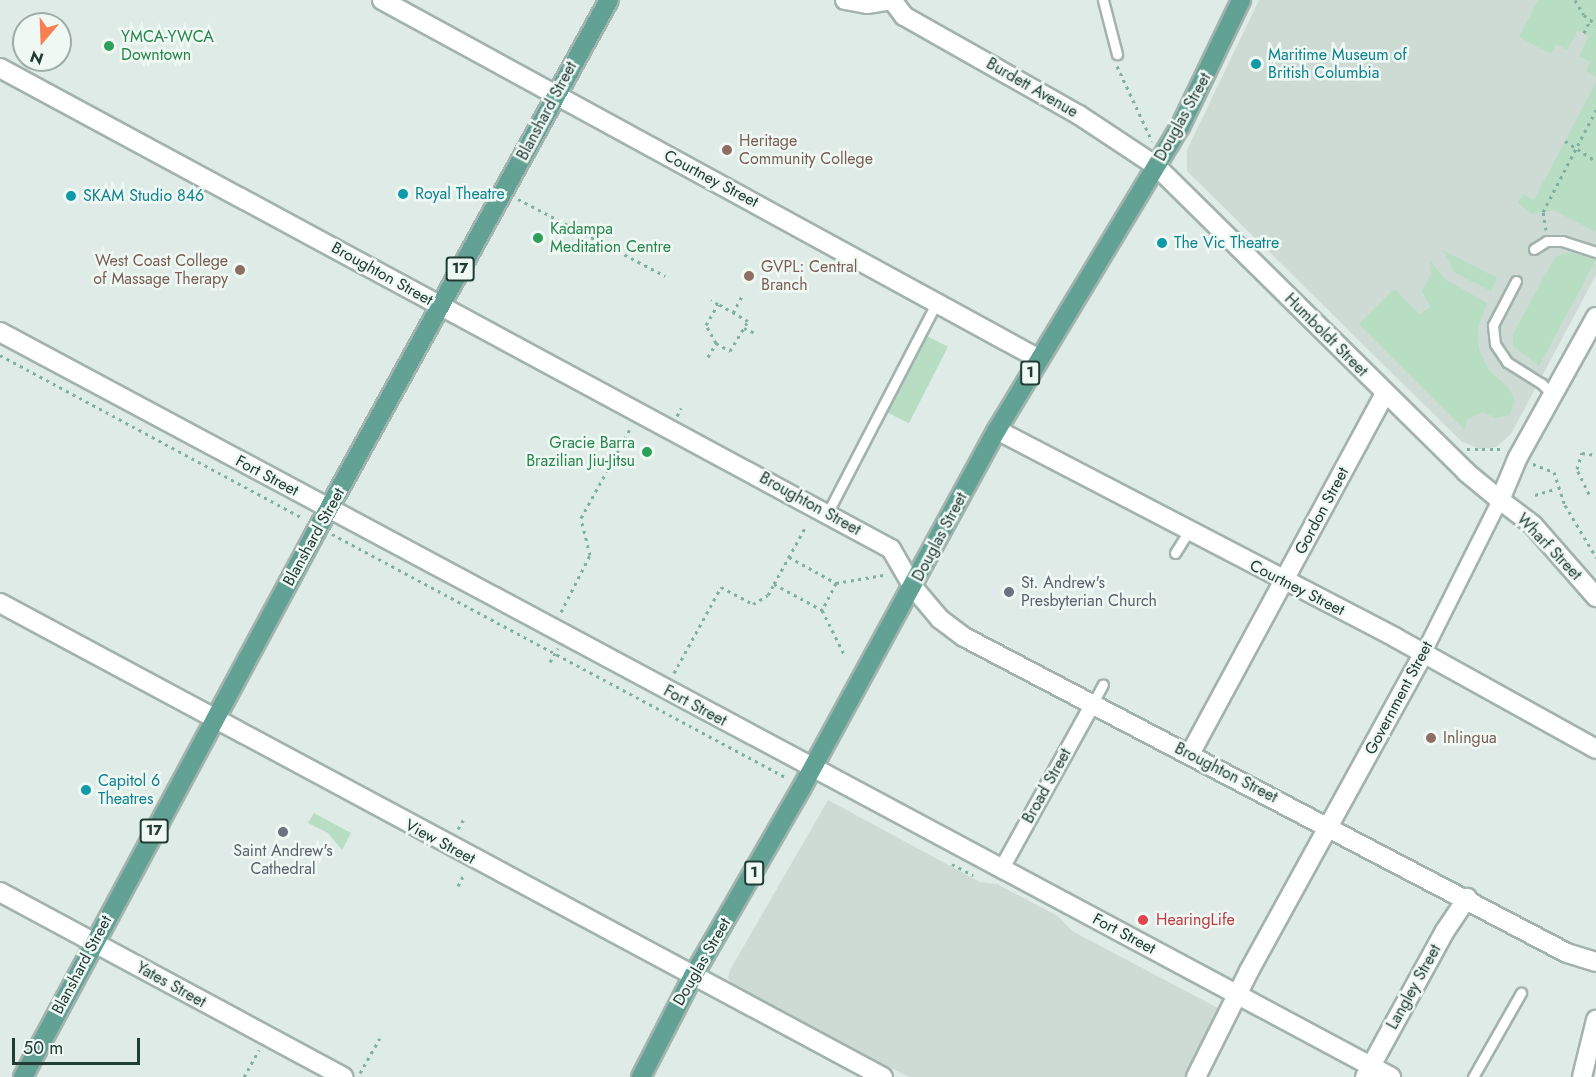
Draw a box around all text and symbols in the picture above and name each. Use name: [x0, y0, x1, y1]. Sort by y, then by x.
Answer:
north arrow: [12, 12, 72, 72]
place label: YMCA-YWCA Downtown: [121, 27, 214, 65]
marker: YMCA-YWCA Downtown: [102, 39, 116, 53]
text: N: [27, 45, 46, 71]
place label: Maritime Museum of British Columbia: [1268, 45, 1407, 83]
street label: Burdett Avenue: [983, 54, 1081, 122]
marker: Maritime Museum of British Columbia: [1249, 57, 1263, 71]
street label: Blanshard Street: [513, 58, 581, 164]
street label: Douglas Street: [1151, 70, 1215, 164]
place label: Heritage Community College: [739, 131, 873, 169]
marker: Heritage Community College: [720, 143, 734, 157]
street label: Courtney Street: [661, 146, 761, 212]
place label: Royal Theatre: [415, 184, 505, 204]
place label: SKAM Studio 846: [83, 186, 204, 206]
marker: Royal Theatre: [396, 187, 410, 201]
marker: SKAM Studio 846: [64, 189, 78, 203]
place label: Kadampa Meditation Centre: [550, 219, 671, 257]
marker: Kadampa Meditation Centre: [531, 231, 545, 245]
place label: The Vic Theatre: [1174, 233, 1279, 253]
marker: The Vic Theatre: [1155, 236, 1169, 250]
street label: Broughton Street: [328, 238, 436, 310]
place label: West Coast College of Massage Therapy: [93, 251, 228, 289]
road number: 17: [445, 257, 475, 281]
place label: GVPL: Central Branch: [761, 257, 857, 295]
marker: West Coast College of Massage Therapy: [233, 263, 247, 277]
marker: GVPL: Central Branch: [742, 269, 756, 283]
street label: Humboldt Street: [1280, 289, 1372, 381]
road number: 1: [1020, 361, 1040, 385]
place label: Gracie Barra Brazilian Jiu-Jitsu: [526, 433, 635, 471]
marker: Gracie Barra Brazilian Jiu-Jitsu: [640, 445, 654, 459]
street label: Fort Street: [232, 451, 302, 501]
street label: Gordon Street: [1291, 464, 1353, 558]
street label: Broughton Street: [756, 468, 864, 540]
street label: Blanshard Street: [279, 485, 349, 589]
street label: Douglas Street: [909, 489, 971, 585]
street label: Wharf Street: [1513, 510, 1585, 584]
street label: Courtney Street: [1246, 556, 1348, 620]
place label: St. Andrew's Presbyterian Church: [1021, 573, 1157, 611]
marker: St. Andrew's Presbyterian Church: [1002, 585, 1016, 599]
street label: Government Street: [1361, 638, 1437, 758]
street label: Fort Street: [660, 681, 730, 731]
place label: Inlingua: [1443, 728, 1497, 748]
marker: Inlingua: [1424, 731, 1438, 745]
street label: Broughton Street: [1171, 739, 1281, 807]
street label: Broad Street: [1019, 745, 1075, 827]
place label: Capitol 6 Theatres: [98, 771, 160, 809]
marker: Capitol 6 Theatres: [79, 783, 93, 797]
street label: View Street: [402, 816, 478, 868]
road number: 17: [139, 819, 169, 843]
marker: Saint Andrew's Cathedral: [276, 825, 290, 839]
place label: Saint Andrew's Cathedral: [233, 841, 333, 879]
road number: 1: [744, 861, 764, 885]
street label: Fort Street: [1089, 909, 1159, 959]
place label: HearingLife: [1156, 910, 1235, 930]
marker: HearingLife: [1134, 911, 1152, 929]
street label: Blanshard Street: [48, 912, 116, 1018]
street label: Douglas Street: [669, 915, 735, 1009]
street label: Langley Street: [1383, 941, 1445, 1033]
street label: Yates Street: [133, 958, 209, 1012]
scale bar: [15, 1026, 142, 1064]
text: 50 m: [23, 1035, 63, 1061]

